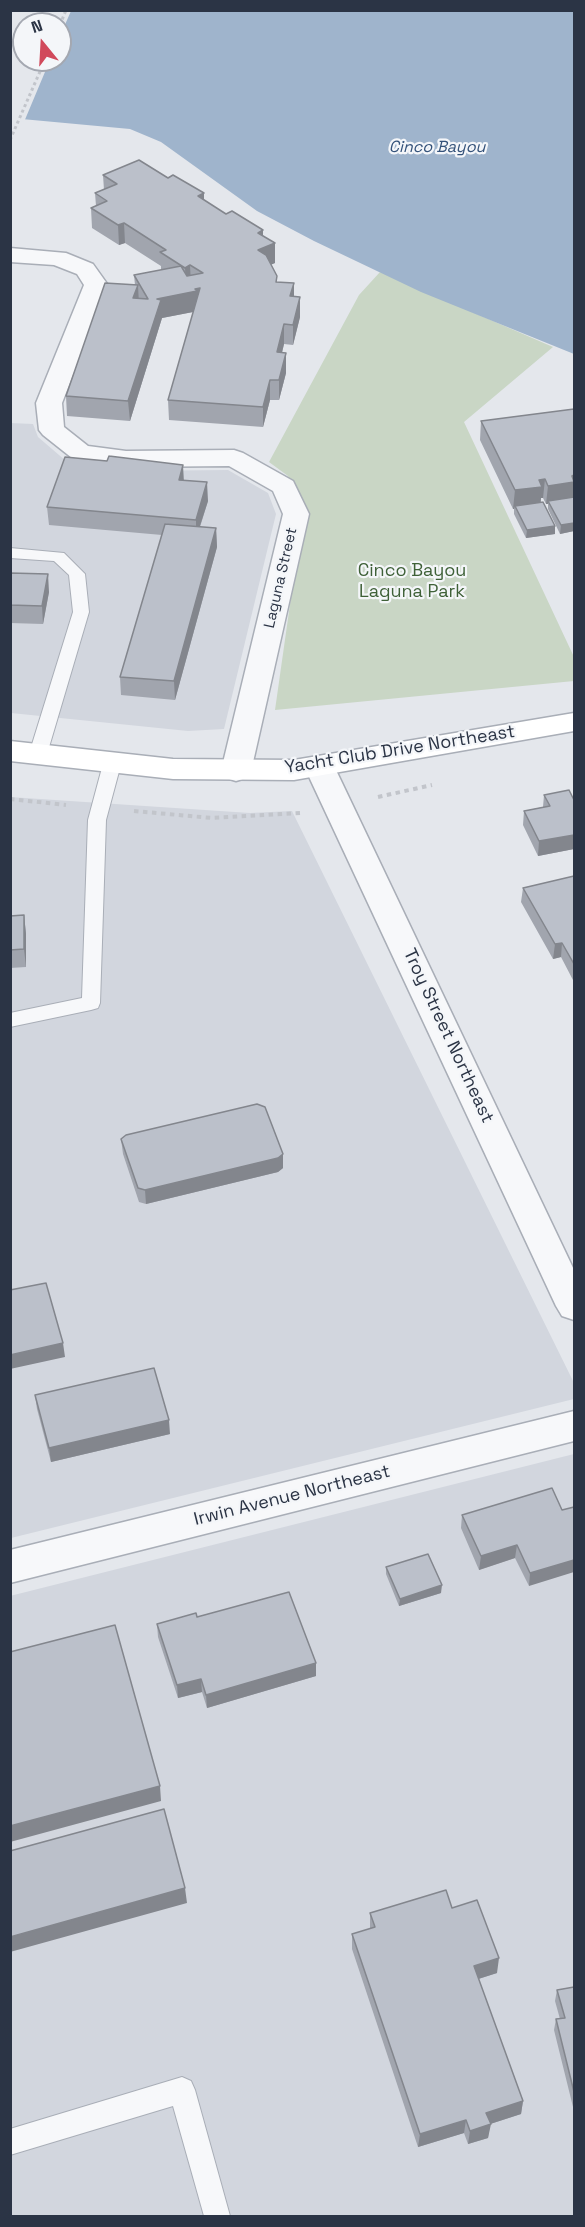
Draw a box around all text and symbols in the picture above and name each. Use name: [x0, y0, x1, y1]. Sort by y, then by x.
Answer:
north arrow: [12, 12, 72, 72]
text: N: [29, 15, 45, 38]
water label: Cinco Bayou: [389, 138, 485, 158]
street label: Laguna Street: [261, 526, 301, 630]
park label: Cinco Bayou Laguna Park: [358, 560, 466, 602]
street label: Yacht Club Drive Northeast: [283, 721, 517, 779]
street label: Troy Street Northeast: [398, 945, 498, 1127]
street label: Irwin Avenue Northeast: [192, 1461, 392, 1531]

